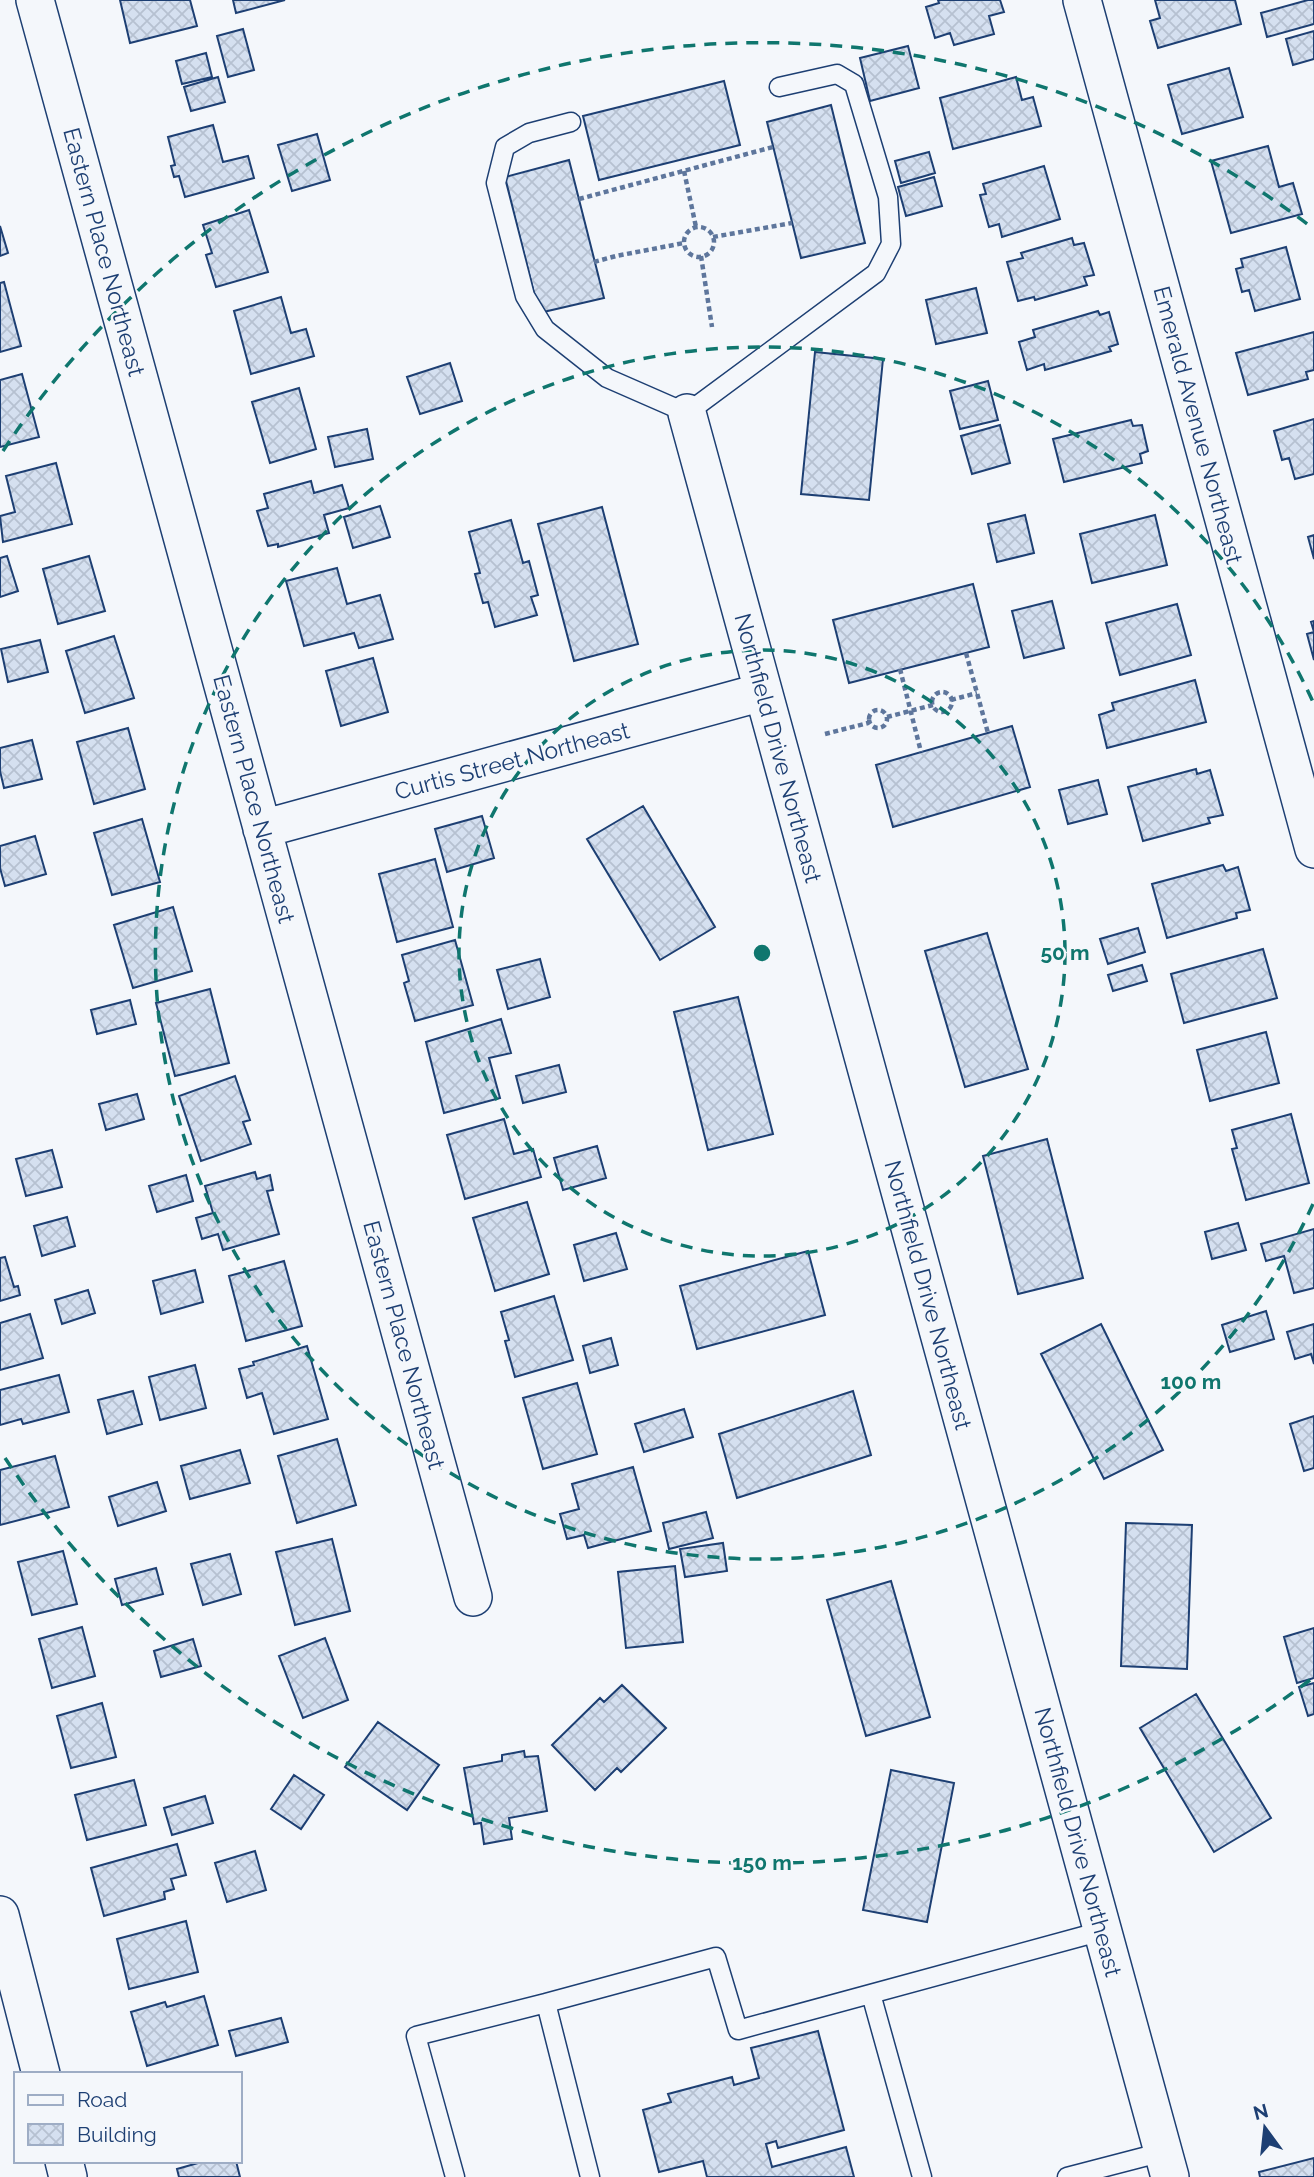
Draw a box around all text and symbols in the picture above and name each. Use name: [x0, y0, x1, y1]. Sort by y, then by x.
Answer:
street label: Eastern Place Northeast: [58, 125, 151, 379]
street label: Emerald Avenue Northeast: [1148, 283, 1249, 567]
street label: Northfield Drive Northeast: [729, 610, 828, 886]
street label: Eastern Place Northeast: [208, 672, 301, 926]
street label: Curtis Street Northeast: [391, 716, 633, 805]
text: 50 m: [1040, 940, 1090, 965]
centre of rings: [750, 941, 774, 965]
street label: Northfield Drive Northeast: [879, 1157, 978, 1433]
street label: Eastern Place Northeast: [358, 1218, 451, 1472]
text: 100 m: [1161, 1369, 1221, 1394]
street label: Northfield Drive Northeast: [1029, 1704, 1128, 1980]
text: 150 m: [732, 1850, 792, 1875]
legend: [14, 2072, 242, 2163]
text: Road: [77, 2087, 127, 2112]
north arrow: [1230, 2093, 1300, 2163]
text: N: [1251, 2099, 1270, 2124]
text: Building: [77, 2122, 157, 2147]

